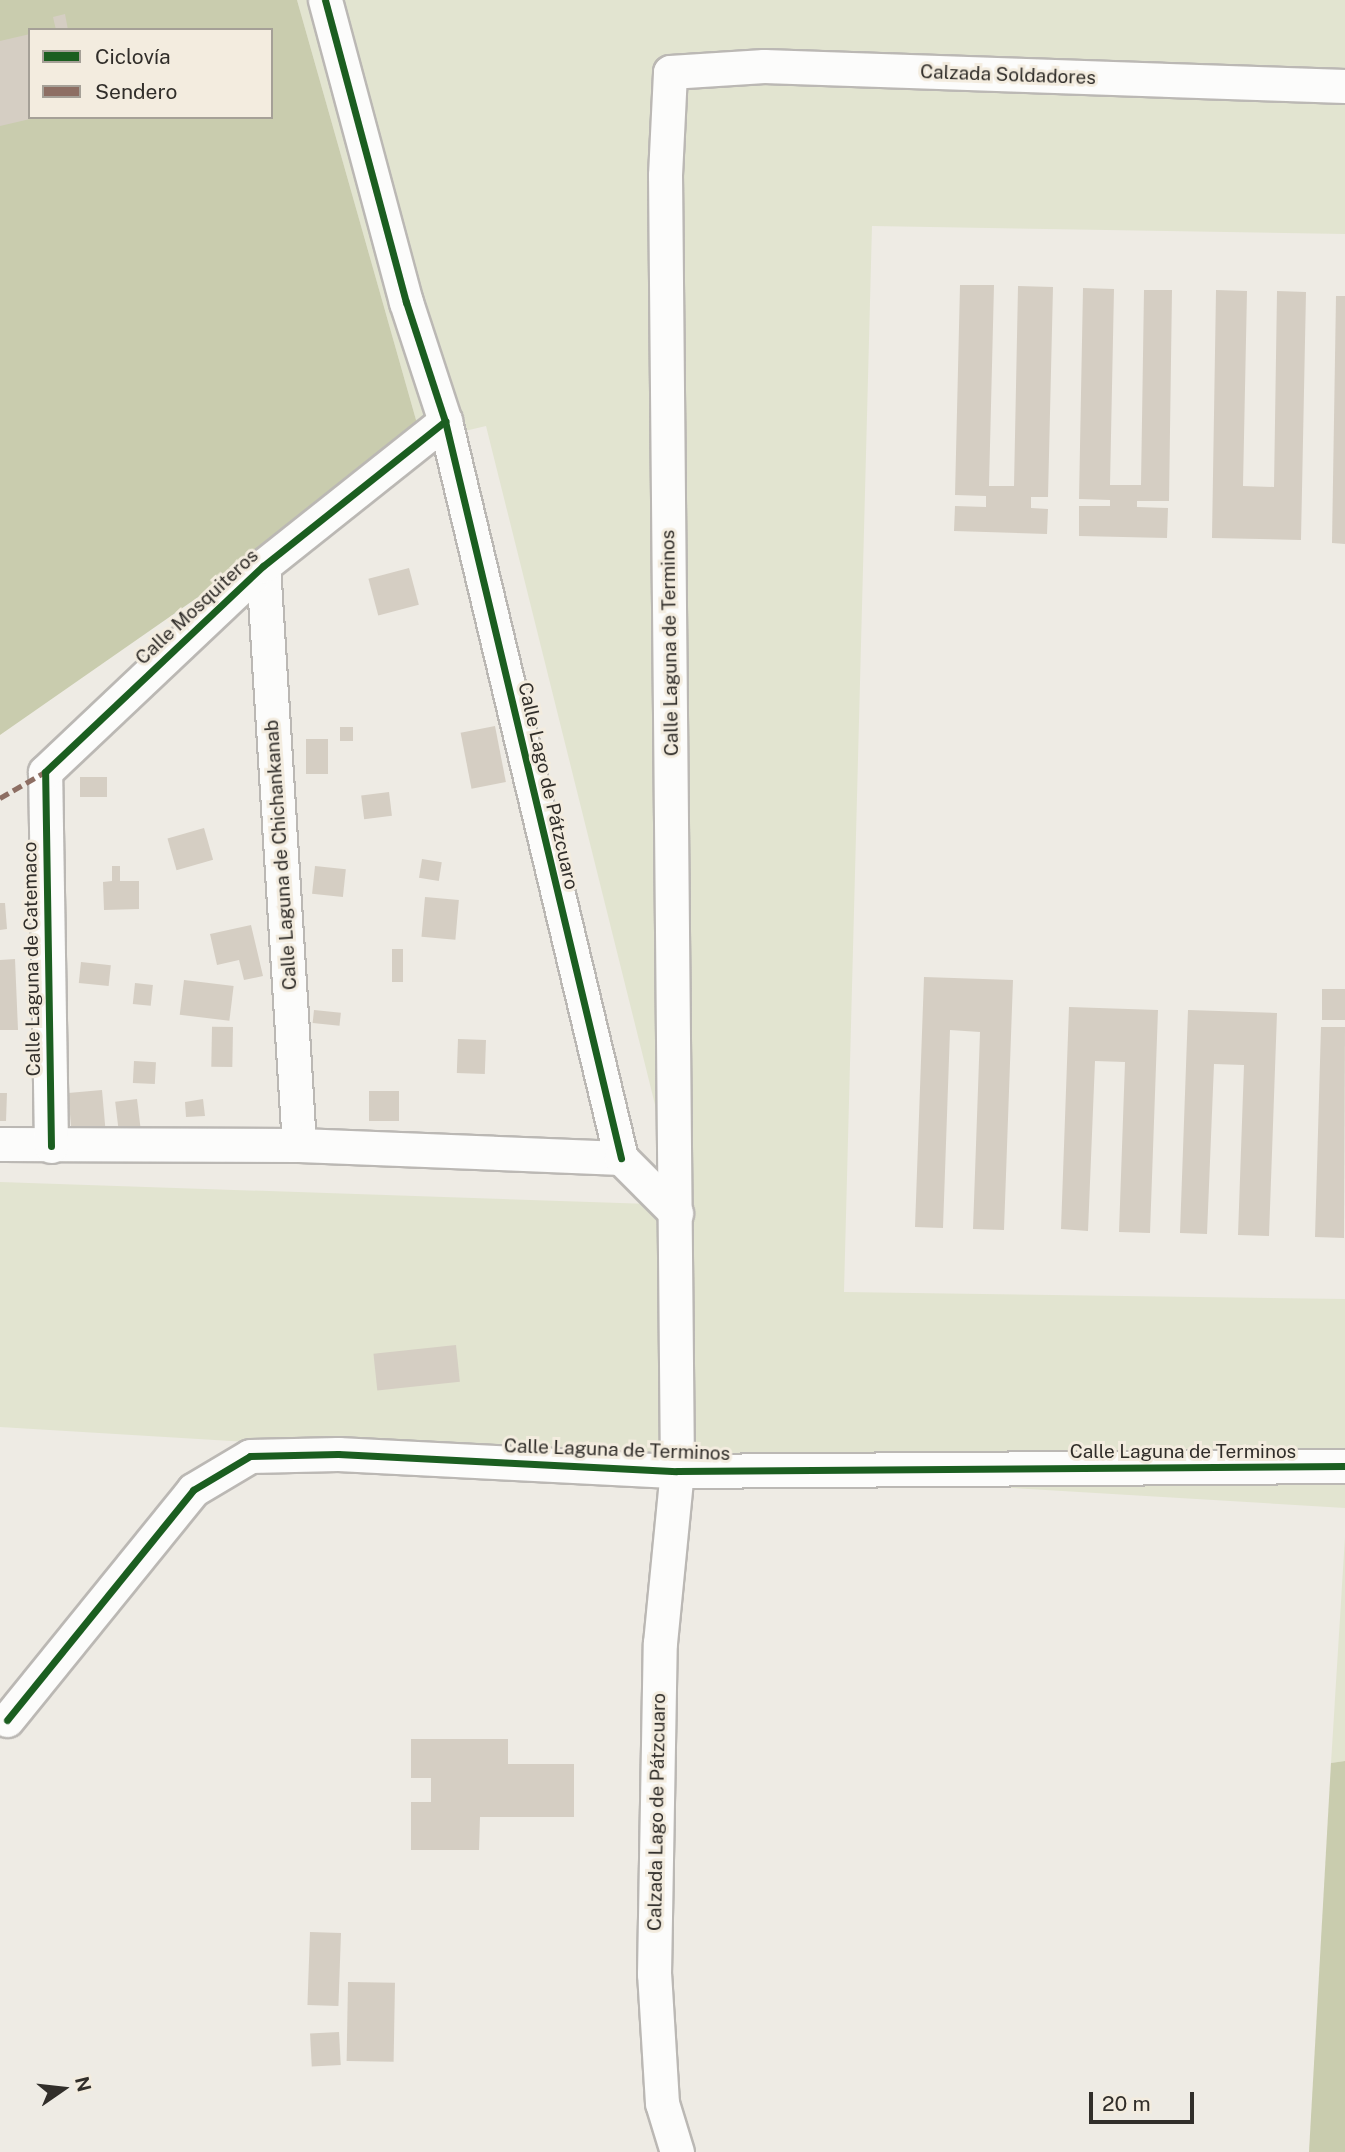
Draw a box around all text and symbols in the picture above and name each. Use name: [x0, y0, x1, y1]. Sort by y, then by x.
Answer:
legend: [28, 28, 273, 119]
text: Ciclovía: [95, 44, 171, 69]
street label: Calzada Soldadores: [920, 61, 1096, 89]
text: Sendero: [95, 79, 177, 104]
street label: Calle Laguna de Terminos: [657, 529, 683, 757]
street label: Calle Mosquiteros: [131, 544, 263, 670]
street label: Calle Lago de Pátzcuaro: [513, 680, 583, 892]
street label: Calle Laguna de Chichankanab: [260, 719, 302, 991]
street label: Calle Laguna de Catemaco: [19, 841, 45, 1077]
street label: Calle Laguna de Terminos: [503, 1435, 731, 1465]
street label: Calle Laguna de Terminos: [1070, 1441, 1296, 1463]
street label: Calzada Lago de Pátzcuaro: [644, 1693, 670, 1931]
north arrow: [28, 2054, 98, 2124]
text: N: [71, 2074, 96, 2094]
scale bar: [1093, 2078, 1198, 2122]
text: 20 m: [1102, 2091, 1151, 2116]

